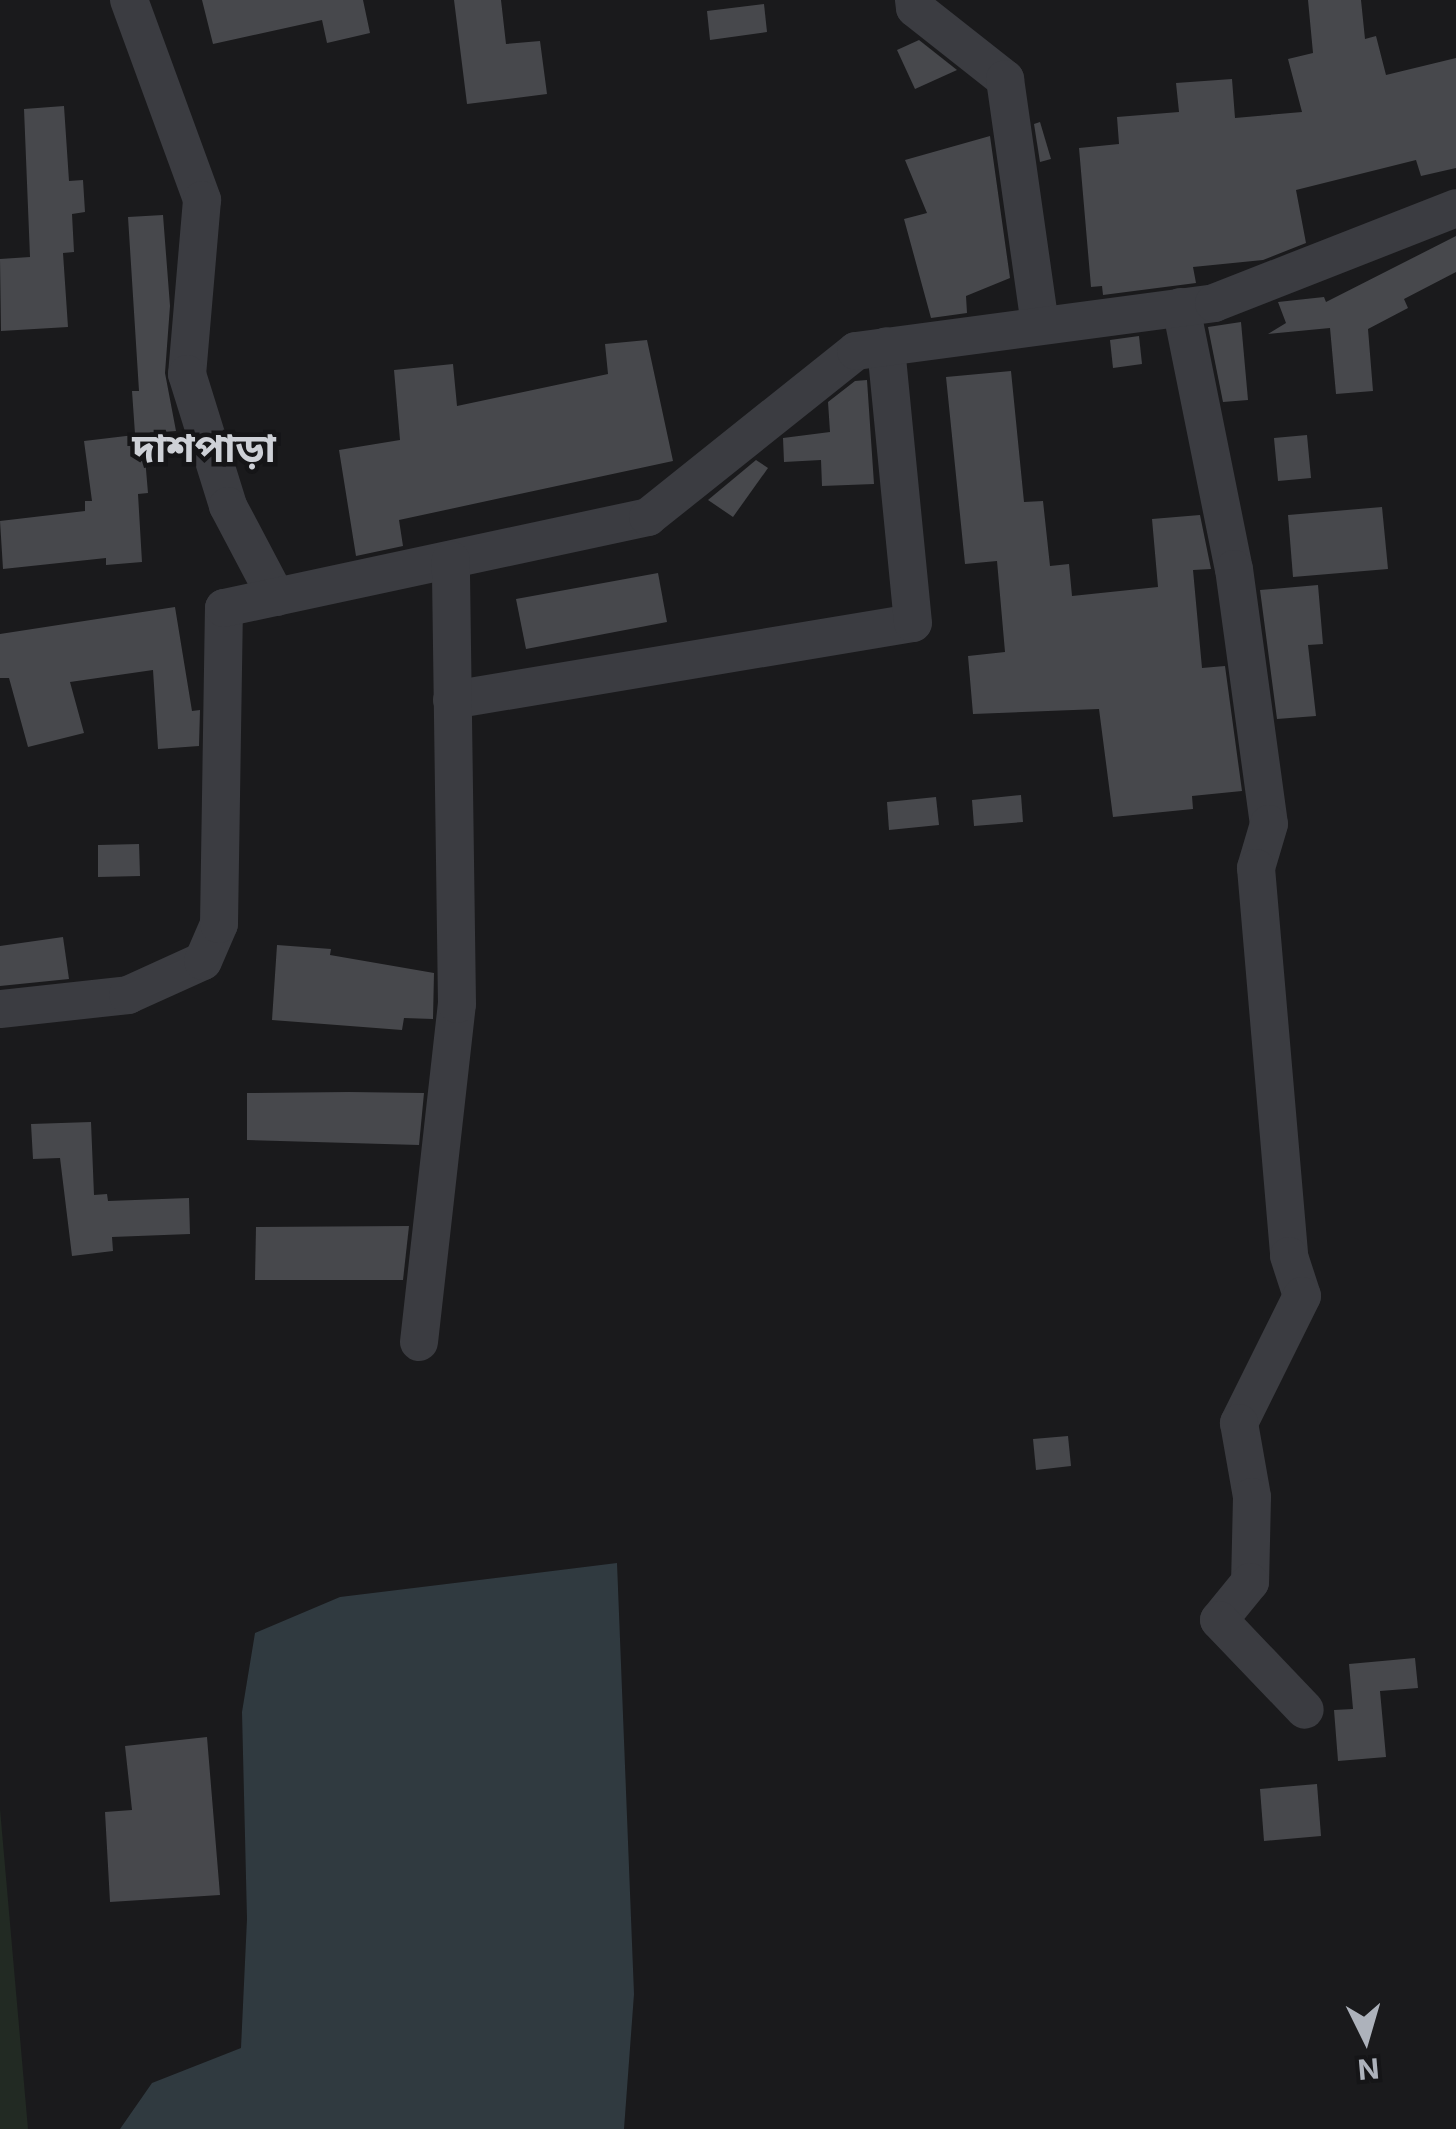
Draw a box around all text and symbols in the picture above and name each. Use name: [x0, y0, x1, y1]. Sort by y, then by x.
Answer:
district label: দাশপাড়া: [132, 424, 276, 472]
north arrow: [1316, 1989, 1416, 2089]
text: N: [1357, 2051, 1381, 2087]

